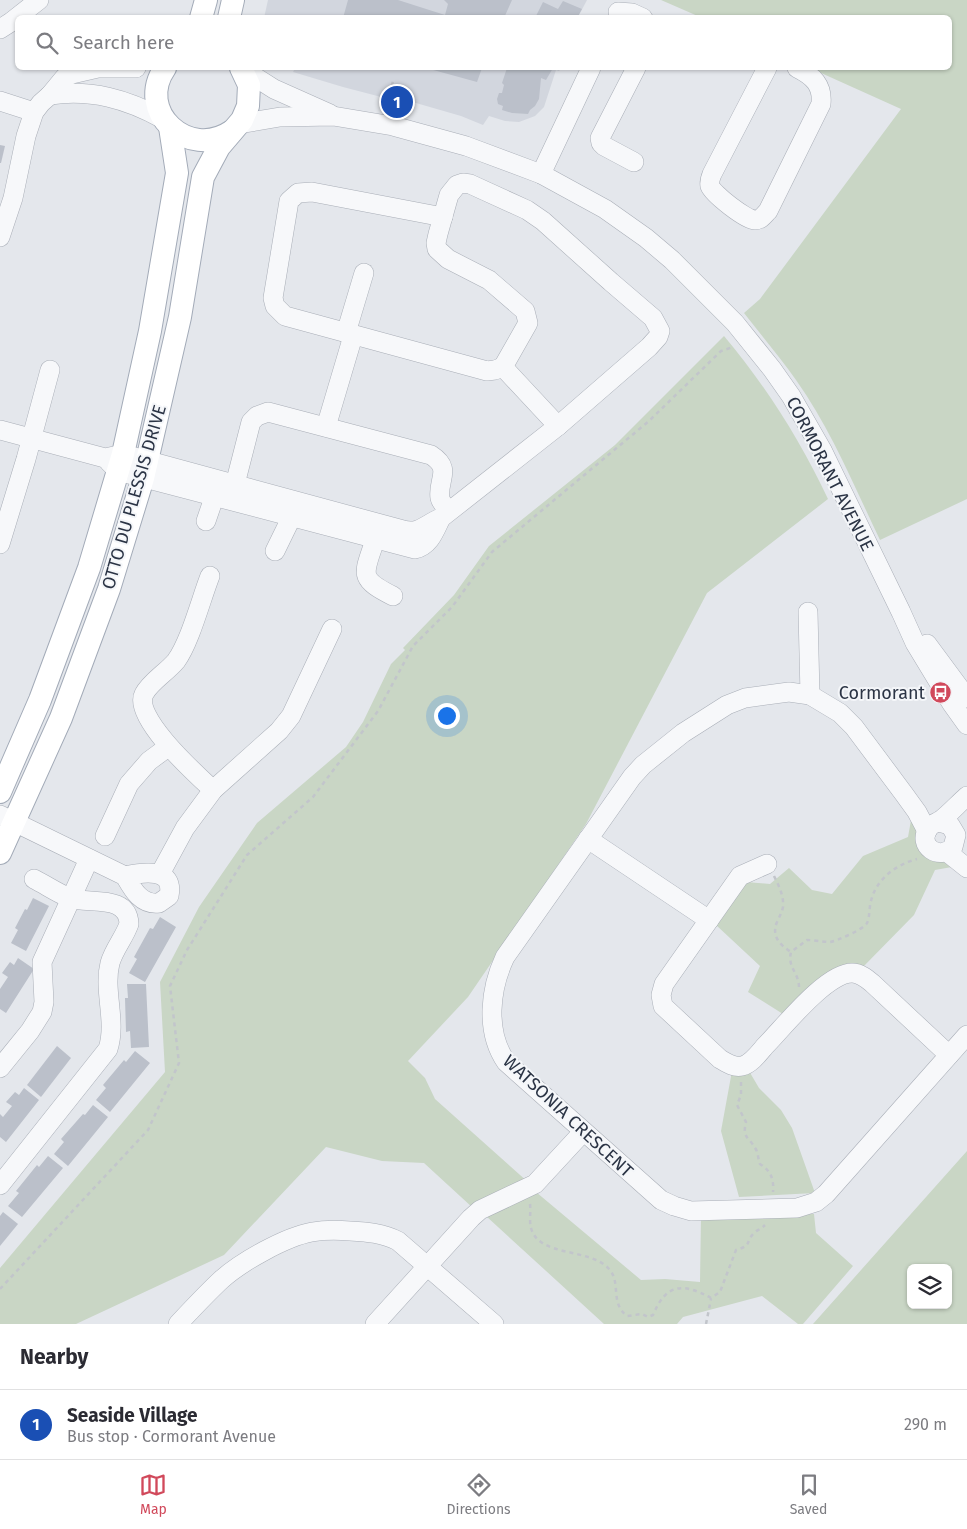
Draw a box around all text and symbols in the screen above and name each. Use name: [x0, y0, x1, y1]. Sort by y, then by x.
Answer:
search box: [15, 15, 952, 70]
icon: search: [33, 29, 61, 57]
text: Search here: [73, 31, 174, 54]
pin: 1: [381, 83, 413, 121]
street label: CORMORANT AVENUE: [782, 393, 878, 555]
street label: OTTO DU PLESSIS DRIVE: [97, 402, 171, 592]
bus stop icon: Cormorant: [929, 681, 953, 705]
place label: Cormorant: [839, 682, 925, 704]
your location: [434, 703, 460, 729]
street label: WATSONIA CRESCENT: [498, 1050, 638, 1182]
map controls: [907, 1264, 952, 1309]
button: layers: [907, 1264, 952, 1309]
text: Nearby: [20, 1344, 88, 1370]
text: Seaside Village: [67, 1404, 197, 1427]
text: 1: [32, 1415, 40, 1434]
text: 290 m: [904, 1415, 947, 1434]
text: Bus stop · Cormorant Avenue: [67, 1427, 276, 1446]
tab: Map: [139, 1471, 167, 1518]
tab: Directions: [446, 1471, 511, 1518]
tab: Saved: [790, 1471, 828, 1518]

